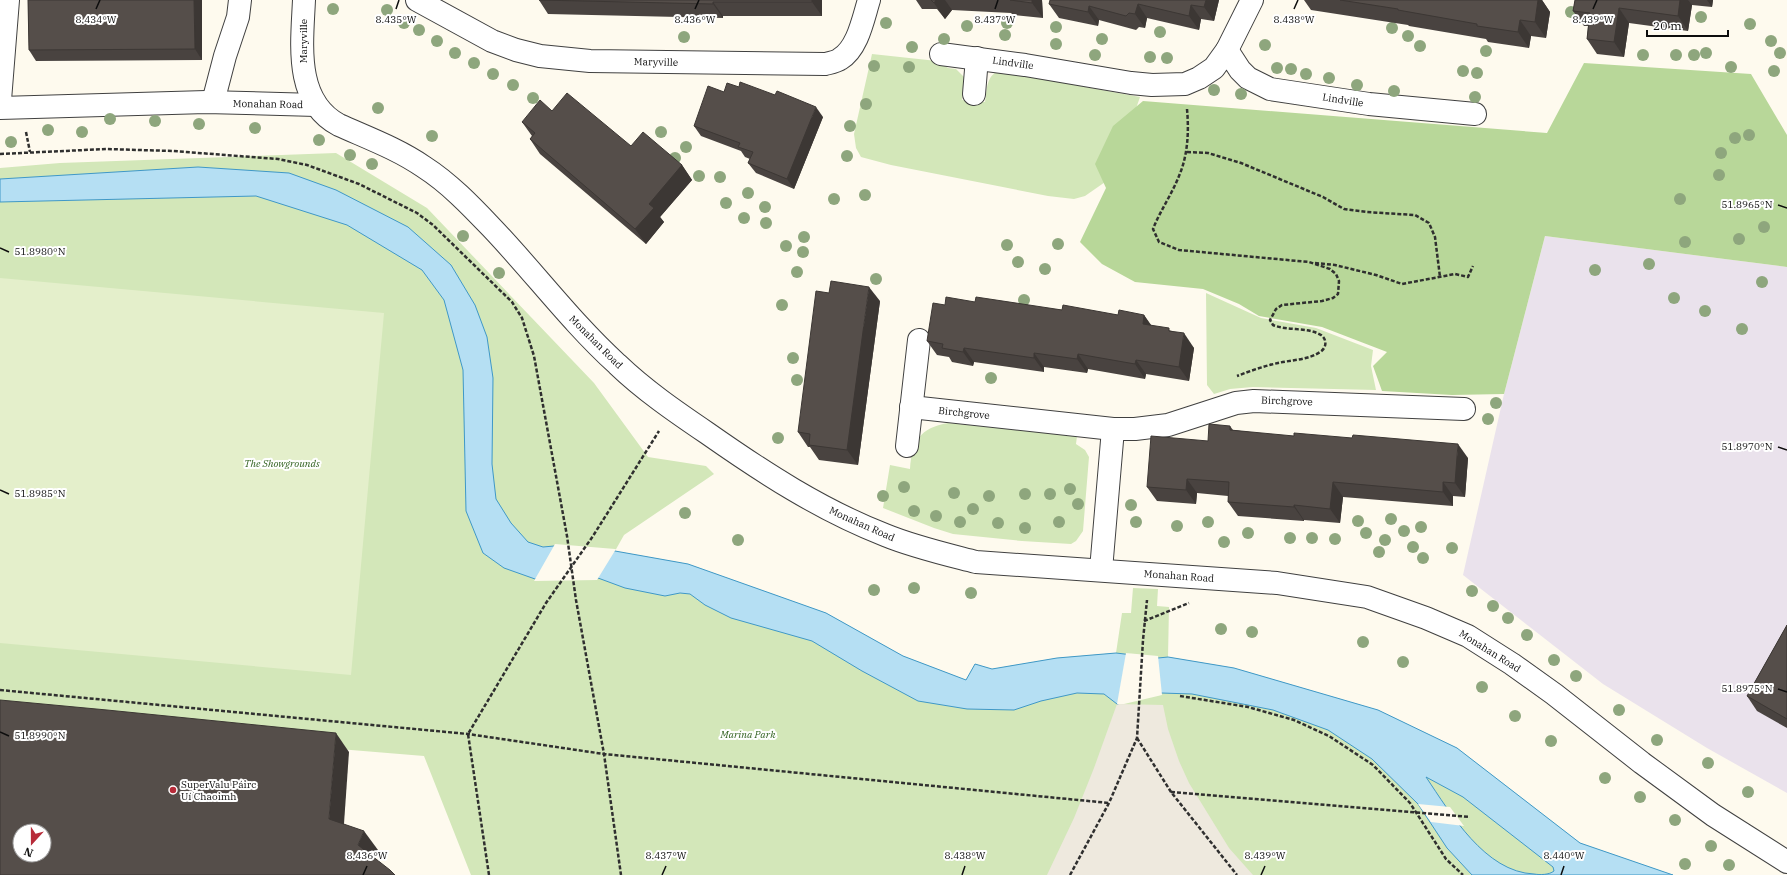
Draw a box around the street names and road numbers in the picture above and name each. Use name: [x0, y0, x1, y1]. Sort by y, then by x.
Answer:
street label: Maryville: [297, 19, 310, 63]
street label: Lindville: [992, 54, 1034, 72]
street label: Maryville: [634, 55, 678, 69]
street label: Lindville: [1322, 90, 1364, 110]
street label: Monahan Road: [233, 97, 303, 111]
street label: Monahan Road: [566, 312, 626, 372]
street label: Birchgrove: [1261, 394, 1313, 408]
street label: Birchgrove: [938, 404, 990, 422]
street label: Monahan Road: [827, 504, 897, 544]
street label: Monahan Road: [1143, 567, 1215, 585]
street label: Monahan Road: [1457, 627, 1523, 675]

